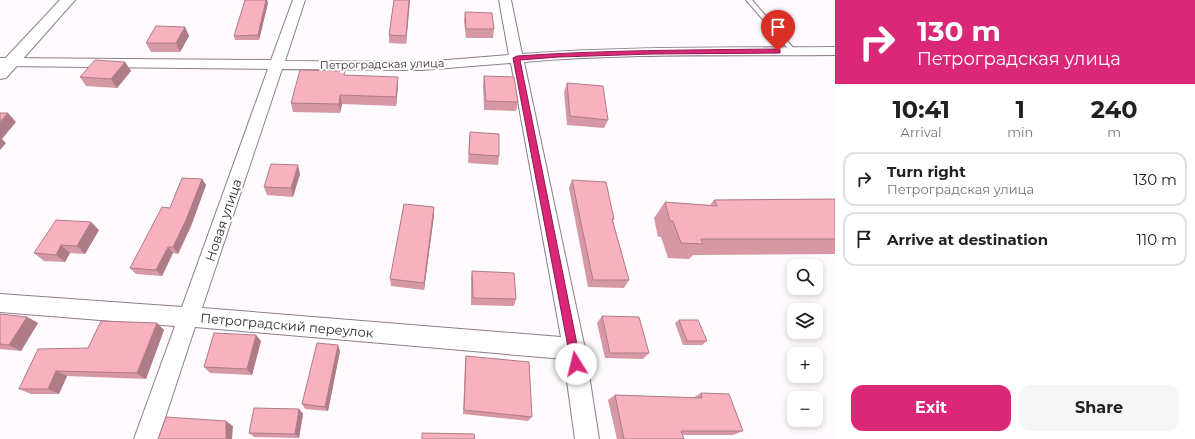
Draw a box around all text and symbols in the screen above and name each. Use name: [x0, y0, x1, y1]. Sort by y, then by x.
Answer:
pin: [761, 10, 795, 51]
text: 130 m: [917, 14, 1001, 48]
icon: arrive: [767, 16, 789, 38]
icon: right: [851, 16, 903, 68]
text: Петроградская улица: [917, 48, 1121, 70]
street label: Петроградская улица: [320, 56, 444, 72]
text: 10:41: [892, 95, 950, 124]
text: 1: [1016, 95, 1025, 124]
text: 240: [1091, 95, 1138, 124]
text: Arrival: [901, 124, 942, 140]
text: min: [1007, 124, 1033, 140]
text: m: [1107, 124, 1121, 140]
text: Turn right: [887, 162, 966, 181]
icon: right: [853, 168, 875, 190]
text: 130 m: [1133, 170, 1177, 189]
street label: Новая улица: [201, 177, 245, 263]
text: Петроградская улица: [887, 181, 1034, 197]
icon: arrive: [853, 228, 875, 250]
text: Arrive at destination: [887, 230, 1048, 249]
text: 110 m: [1136, 230, 1177, 249]
map controls: [787, 259, 823, 427]
button: search: [787, 259, 823, 295]
button: layers: [787, 303, 823, 339]
street label: Петроградский переулок: [200, 309, 375, 341]
position arrow: [555, 343, 597, 385]
button: +: [787, 347, 823, 383]
button: Exit: [851, 385, 1011, 431]
button: Share: [1019, 385, 1179, 431]
button: −: [787, 391, 823, 427]

